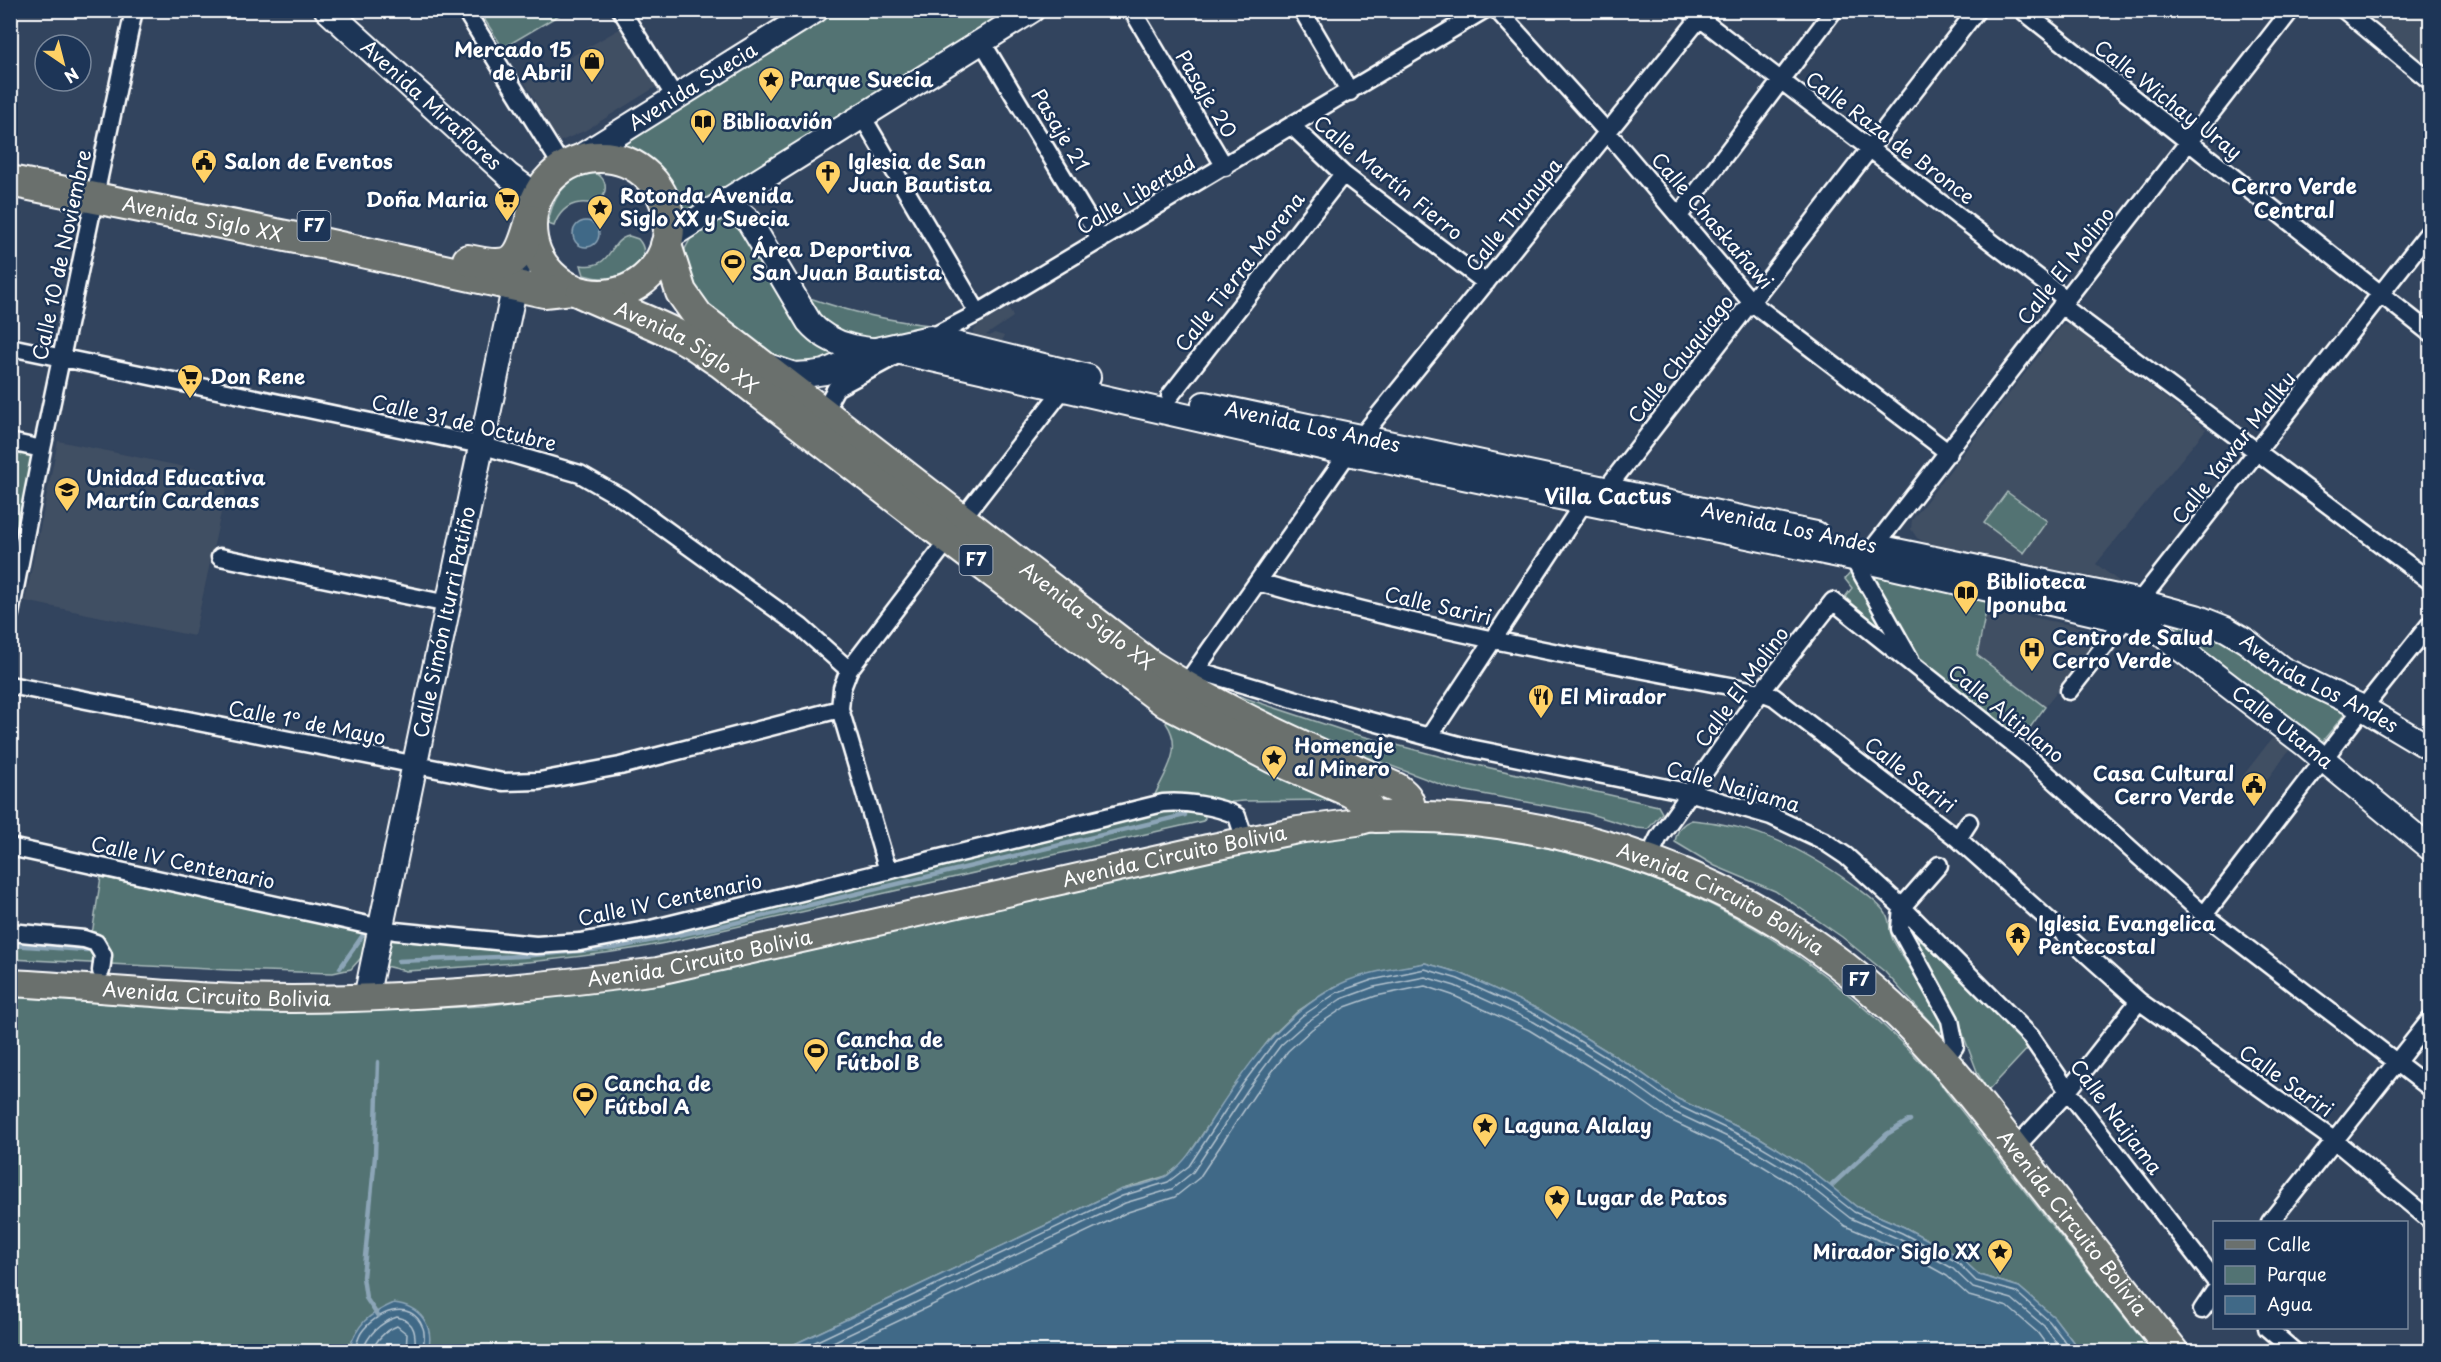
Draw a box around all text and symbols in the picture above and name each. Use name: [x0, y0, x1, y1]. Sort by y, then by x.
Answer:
street label: Avenida Miraflores: [355, 32, 509, 177]
street label: Calle Wichay Uray: [2088, 32, 2249, 167]
north arrow: [33, 33, 93, 93]
place label: Mercado 15 de Abril: [454, 34, 572, 87]
street label: Avenida Suecia: [622, 34, 763, 137]
street label: Pasaje 20: [1169, 44, 1245, 143]
shop icon: Mercado 15 de Abril: [577, 46, 607, 84]
text: N: [60, 63, 84, 90]
street label: Calle Raza de Bronce: [1800, 63, 1982, 211]
place label: Parque Suecia: [790, 64, 934, 94]
place icon: Parque Suecia: [756, 65, 786, 103]
street label: Pasaje 21: [1024, 83, 1097, 176]
place label: Biblioavión: [722, 106, 832, 136]
library icon: Biblioavión: [688, 107, 718, 145]
street label: Calle Martín Fierro: [1307, 107, 1470, 247]
street label: Calle Chaskañawi: [1645, 145, 1781, 296]
place label: Salon de Eventos: [224, 146, 393, 176]
place label: Iglesia de San Juan Bautista: [848, 146, 992, 199]
street label: Calle 10 de Noviembre: [24, 147, 98, 363]
public building icon: Salon de Eventos: [189, 147, 219, 185]
street label: Calle Libertad: [1070, 147, 1201, 241]
street label: Calle Thunupa: [1458, 150, 1569, 278]
church icon: Iglesia de San Juan Bautista: [813, 158, 843, 196]
district label: Cerro Verde Central: [2231, 169, 2357, 225]
place label: Rotonda Avenida Siglo XX y Suecia: [620, 180, 794, 233]
place label: Doña Maria: [366, 184, 488, 214]
supermarket icon: Doña Maria: [492, 185, 522, 223]
street label: Calle Tierra Morena: [1167, 185, 1311, 358]
street label: Avenida Siglo XX: [120, 188, 285, 249]
place icon: Rotonda Avenida Siglo XX y Suecia: [585, 193, 615, 231]
street label: Calle El Molino: [2009, 200, 2121, 331]
road number: F7: [298, 211, 330, 241]
place label: Área Deportiva San Juan Bautista: [752, 234, 942, 287]
sports icon: Área Deportiva San Juan Bautista: [718, 247, 748, 285]
street label: Calle Chuquiago: [1620, 287, 1740, 429]
street label: Avenida Siglo XX: [610, 293, 765, 400]
place label: Don Rene: [210, 361, 305, 391]
supermarket icon: Don Rene: [175, 362, 205, 400]
street label: Calle Yawar Mallku: [2164, 364, 2303, 530]
street label: Calle 31 de Octubre: [369, 386, 560, 458]
street label: Avenida Los Andes: [1222, 393, 1403, 459]
place label: Unidad Educativa Martín Cardenas: [86, 462, 266, 515]
school or university icon: Unidad Educativa Martín Cardenas: [52, 475, 82, 513]
district label: Villa Cactus: [1544, 479, 1672, 511]
street label: Avenida Los Andes: [1699, 494, 1880, 560]
street label: Calle Simón Iturri Patiño: [405, 503, 482, 740]
road number: F7: [960, 545, 992, 575]
street label: Avenida Siglo XX: [1014, 554, 1161, 677]
place label: Biblioteca Iponuba: [1986, 566, 2087, 619]
street label: Calle Sariri: [1382, 578, 1495, 632]
library icon: Biblioteca Iponuba: [1951, 578, 1981, 616]
street label: Calle El Molino: [1687, 620, 1795, 753]
place label: Centro de Salud Cerro Verde: [2052, 622, 2213, 675]
street label: Avenida Los Andes: [2234, 626, 2404, 740]
hospital icon: Centro de Salud Cerro Verde: [2017, 635, 2047, 673]
street label: Calle Altiplano: [1942, 657, 2071, 770]
street label: Calle Utama: [2226, 677, 2341, 776]
place label: El Mirador: [1560, 681, 1667, 711]
restaurant icon: El Mirador: [1526, 682, 1556, 720]
street label: Calle 1° de Mayo: [226, 692, 388, 752]
street label: Calle Sariri: [1858, 729, 1963, 820]
place label: Homenaje al Minero: [1294, 730, 1394, 783]
place icon: Homenaje al Minero: [1259, 743, 1289, 781]
street label: Calle Naijama: [1663, 753, 1804, 820]
place label: Casa Cultural Cerro Verde: [2093, 758, 2234, 811]
public building icon: Casa Cultural Cerro Verde: [2239, 770, 2269, 808]
street label: Avenida Circuito Bolivia: [1059, 817, 1289, 894]
street label: Calle IV Centenario: [88, 828, 278, 896]
street label: Avenida Circuito Bolivia: [1613, 834, 1831, 962]
street label: Calle IV Centenario: [575, 865, 765, 933]
place label: Iglesia Evangelica Pentecostal: [2038, 908, 2216, 961]
temple icon: Iglesia Evangelica Pentecostal: [2003, 920, 2033, 958]
street label: Avenida Circuito Bolivia: [586, 921, 815, 994]
road number: F7: [1842, 965, 1876, 995]
street label: Avenida Circuito Bolivia: [101, 973, 331, 1013]
place label: Cancha de Fútbol B: [836, 1024, 943, 1077]
sports icon: Cancha de Fútbol B: [801, 1036, 831, 1074]
street label: Calle Sariri: [2233, 1037, 2340, 1124]
street label: Calle Naijama: [2063, 1052, 2170, 1181]
place label: Cancha de Fútbol A: [604, 1068, 711, 1121]
sports icon: Cancha de Fútbol A: [570, 1080, 600, 1118]
place label: Laguna Alalay: [1504, 1110, 1652, 1140]
place icon: Laguna Alalay: [1470, 1111, 1500, 1149]
street label: Avenida Circuito Bolivia: [1991, 1123, 2156, 1322]
place label: Lugar de Patos: [1576, 1182, 1727, 1212]
place icon: Lugar de Patos: [1542, 1183, 1572, 1221]
legend: [2213, 1221, 2408, 1329]
text: Calle: [2267, 1230, 2311, 1257]
place label: Mirador Siglo XX: [1813, 1236, 1980, 1266]
place icon: Mirador Siglo XX: [1985, 1237, 2015, 1275]
text: Parque: [2267, 1260, 2327, 1287]
text: Agua: [2267, 1290, 2313, 1317]

